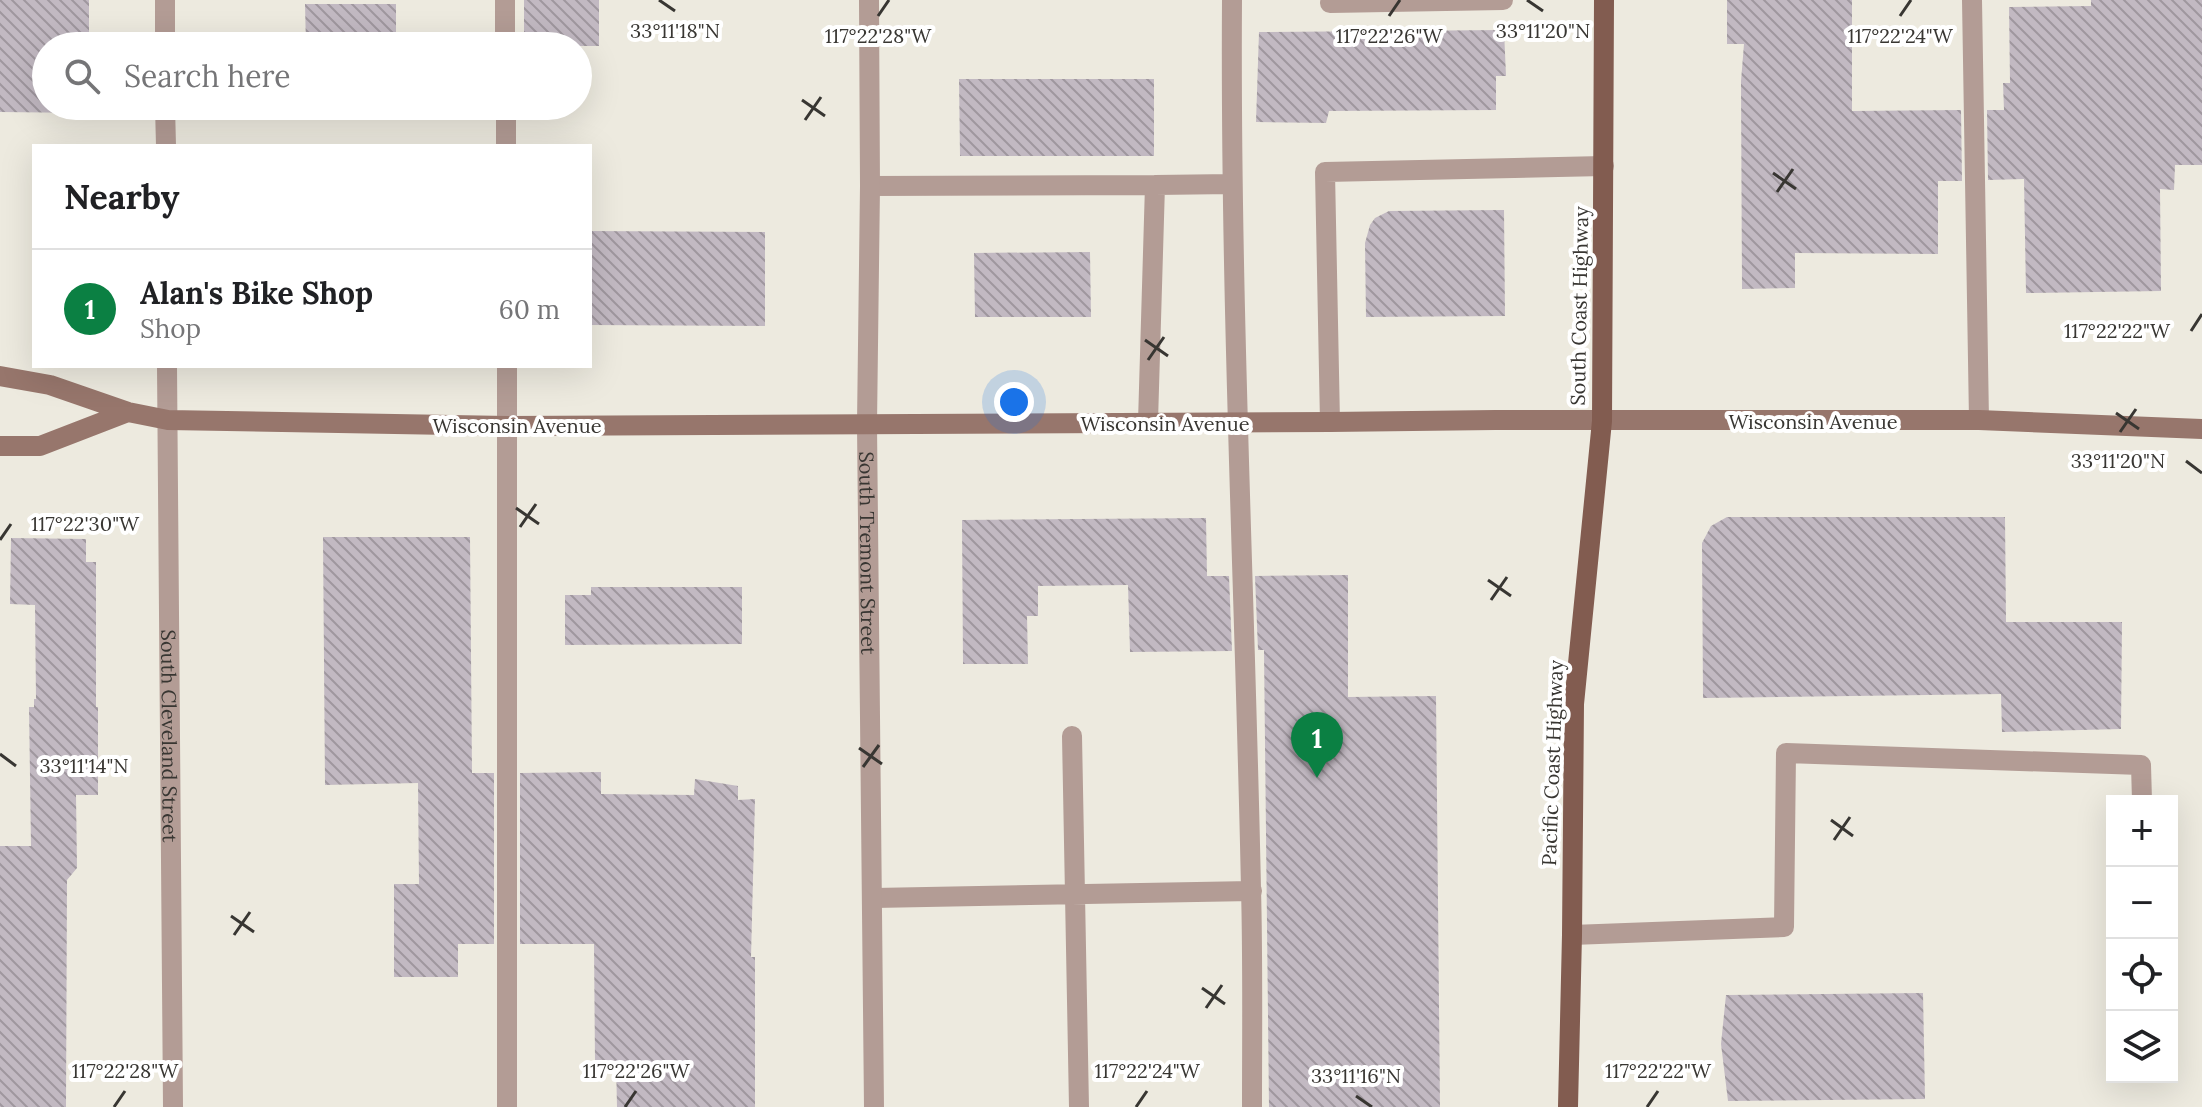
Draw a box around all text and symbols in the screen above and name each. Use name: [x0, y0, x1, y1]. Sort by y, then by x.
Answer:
text: 33°11'18"N: [630, 18, 720, 43]
text: 33°11'20"N: [1496, 18, 1590, 43]
text: 117°22'28"W: [825, 23, 932, 48]
text: 117°22'26"W: [1336, 23, 1443, 48]
text: 117°22'24"W: [1847, 23, 1954, 48]
search box: [32, 32, 592, 120]
icon: search: [60, 54, 104, 98]
text: Search here: [124, 57, 291, 95]
text: Nearby: [64, 175, 180, 218]
street label: South Coast Highway: [1565, 206, 1593, 406]
text: Alan's Bike Shop: [140, 274, 373, 312]
text: 1: [85, 293, 95, 326]
text: 60 m: [499, 293, 560, 326]
text: Shop: [140, 312, 201, 345]
text: 117°22'22"W: [2064, 318, 2171, 343]
your location: [994, 382, 1034, 422]
street label: Wisconsin Avenue: [1729, 409, 1898, 434]
street label: Wisconsin Avenue: [1081, 411, 1250, 436]
street label: Wisconsin Avenue: [433, 413, 602, 438]
text: 33°11'20"N: [2071, 448, 2165, 473]
street label: South Tremont Street: [855, 451, 882, 655]
text: 117°22'30"W: [31, 511, 140, 536]
street label: South Cleveland Street: [157, 629, 183, 843]
street label: Pacific Coast Highway: [1536, 659, 1568, 866]
pin: 1: [1291, 712, 1343, 778]
text: 33°11'14"N: [39, 753, 129, 778]
map controls: [2106, 795, 2178, 1083]
button: +: [2106, 795, 2178, 867]
button: −: [2106, 867, 2178, 939]
button: locate: [2106, 939, 2178, 1011]
button: layers: [2106, 1011, 2178, 1083]
text: 117°22'28"W: [72, 1058, 179, 1083]
text: 117°22'26"W: [583, 1058, 690, 1083]
text: 117°22'24"W: [1094, 1058, 1201, 1083]
text: 117°22'22"W: [1605, 1058, 1712, 1083]
text: 33°11'16"N: [1311, 1063, 1401, 1088]

